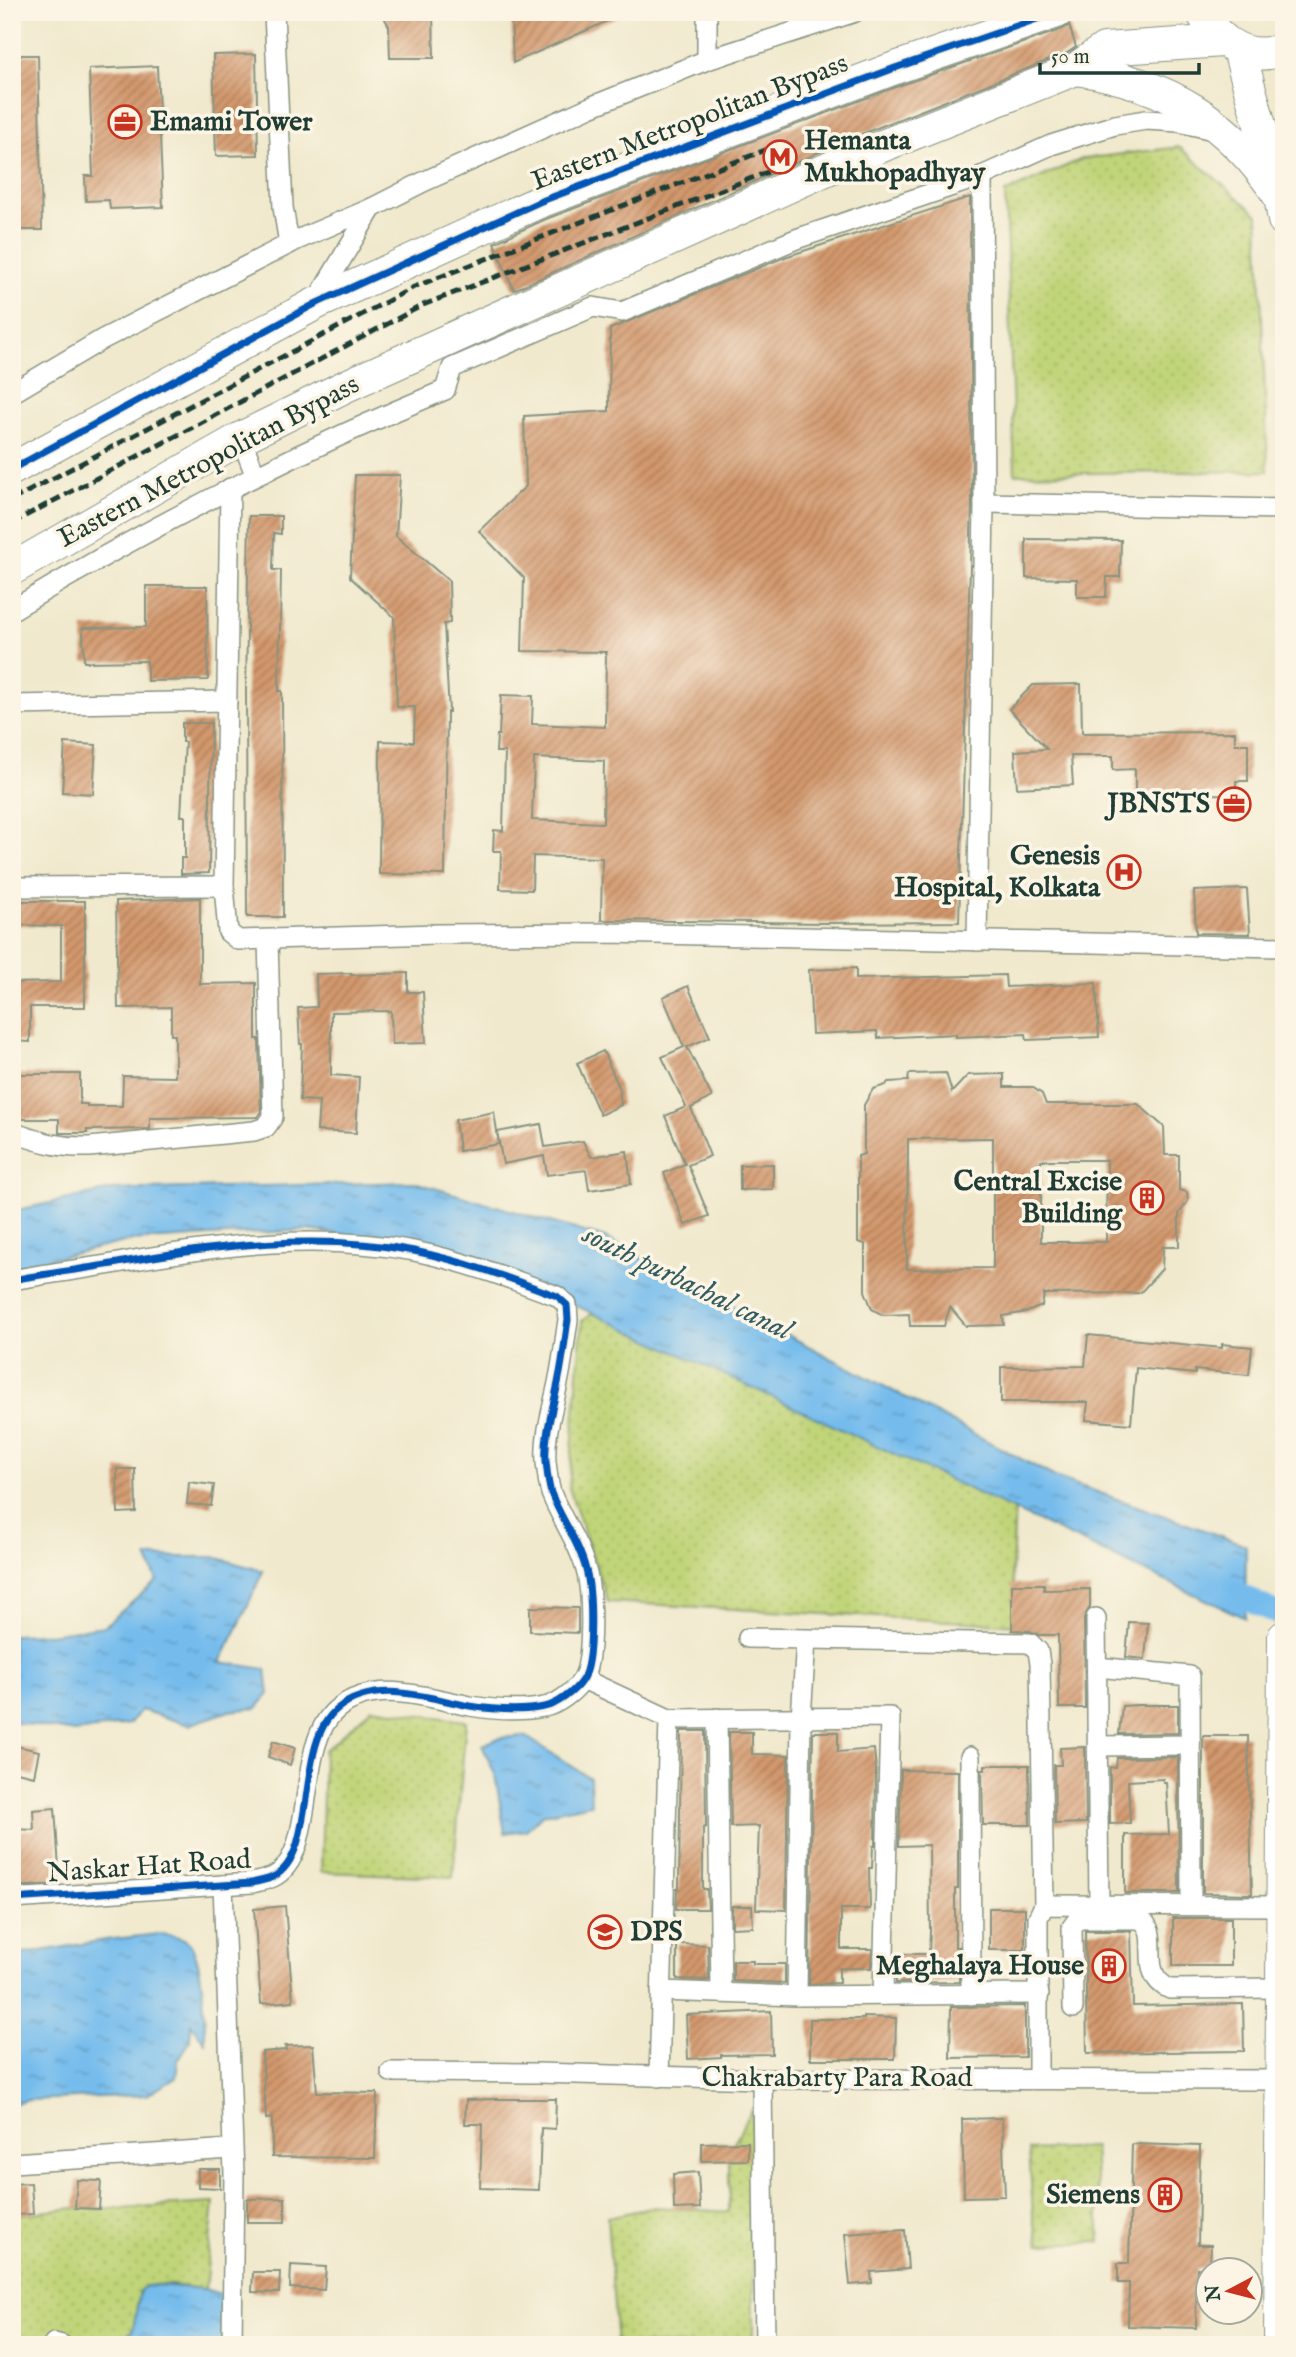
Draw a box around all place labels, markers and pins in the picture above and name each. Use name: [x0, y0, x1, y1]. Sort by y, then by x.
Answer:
office icon: Emami Tower: [106, 103, 144, 141]
place label: Emami Tower: [150, 105, 313, 140]
place label: Hemanta Mukhopadhyay: [804, 124, 987, 191]
metro station icon: Hemanta Mukhopadhyay: [761, 138, 799, 176]
office icon: JBNSTS: [1215, 785, 1253, 823]
place label: JBNSTS: [1103, 787, 1210, 822]
place label: Genesis Hospital, Kolkata: [894, 839, 1101, 906]
hospital icon: Genesis Hospital, Kolkata: [1105, 853, 1143, 891]
place label: Central Excise Building: [953, 1165, 1123, 1232]
building icon: Central Excise Building: [1128, 1179, 1166, 1217]
school or university icon: DPS: [586, 1913, 624, 1951]
place label: DPS: [630, 1915, 683, 1950]
building icon: Meghalaya House: [1090, 1947, 1128, 1985]
place label: Meghalaya House: [876, 1949, 1084, 1984]
building icon: Siemens: [1146, 2176, 1184, 2214]
place label: Siemens: [1046, 2178, 1140, 2213]

